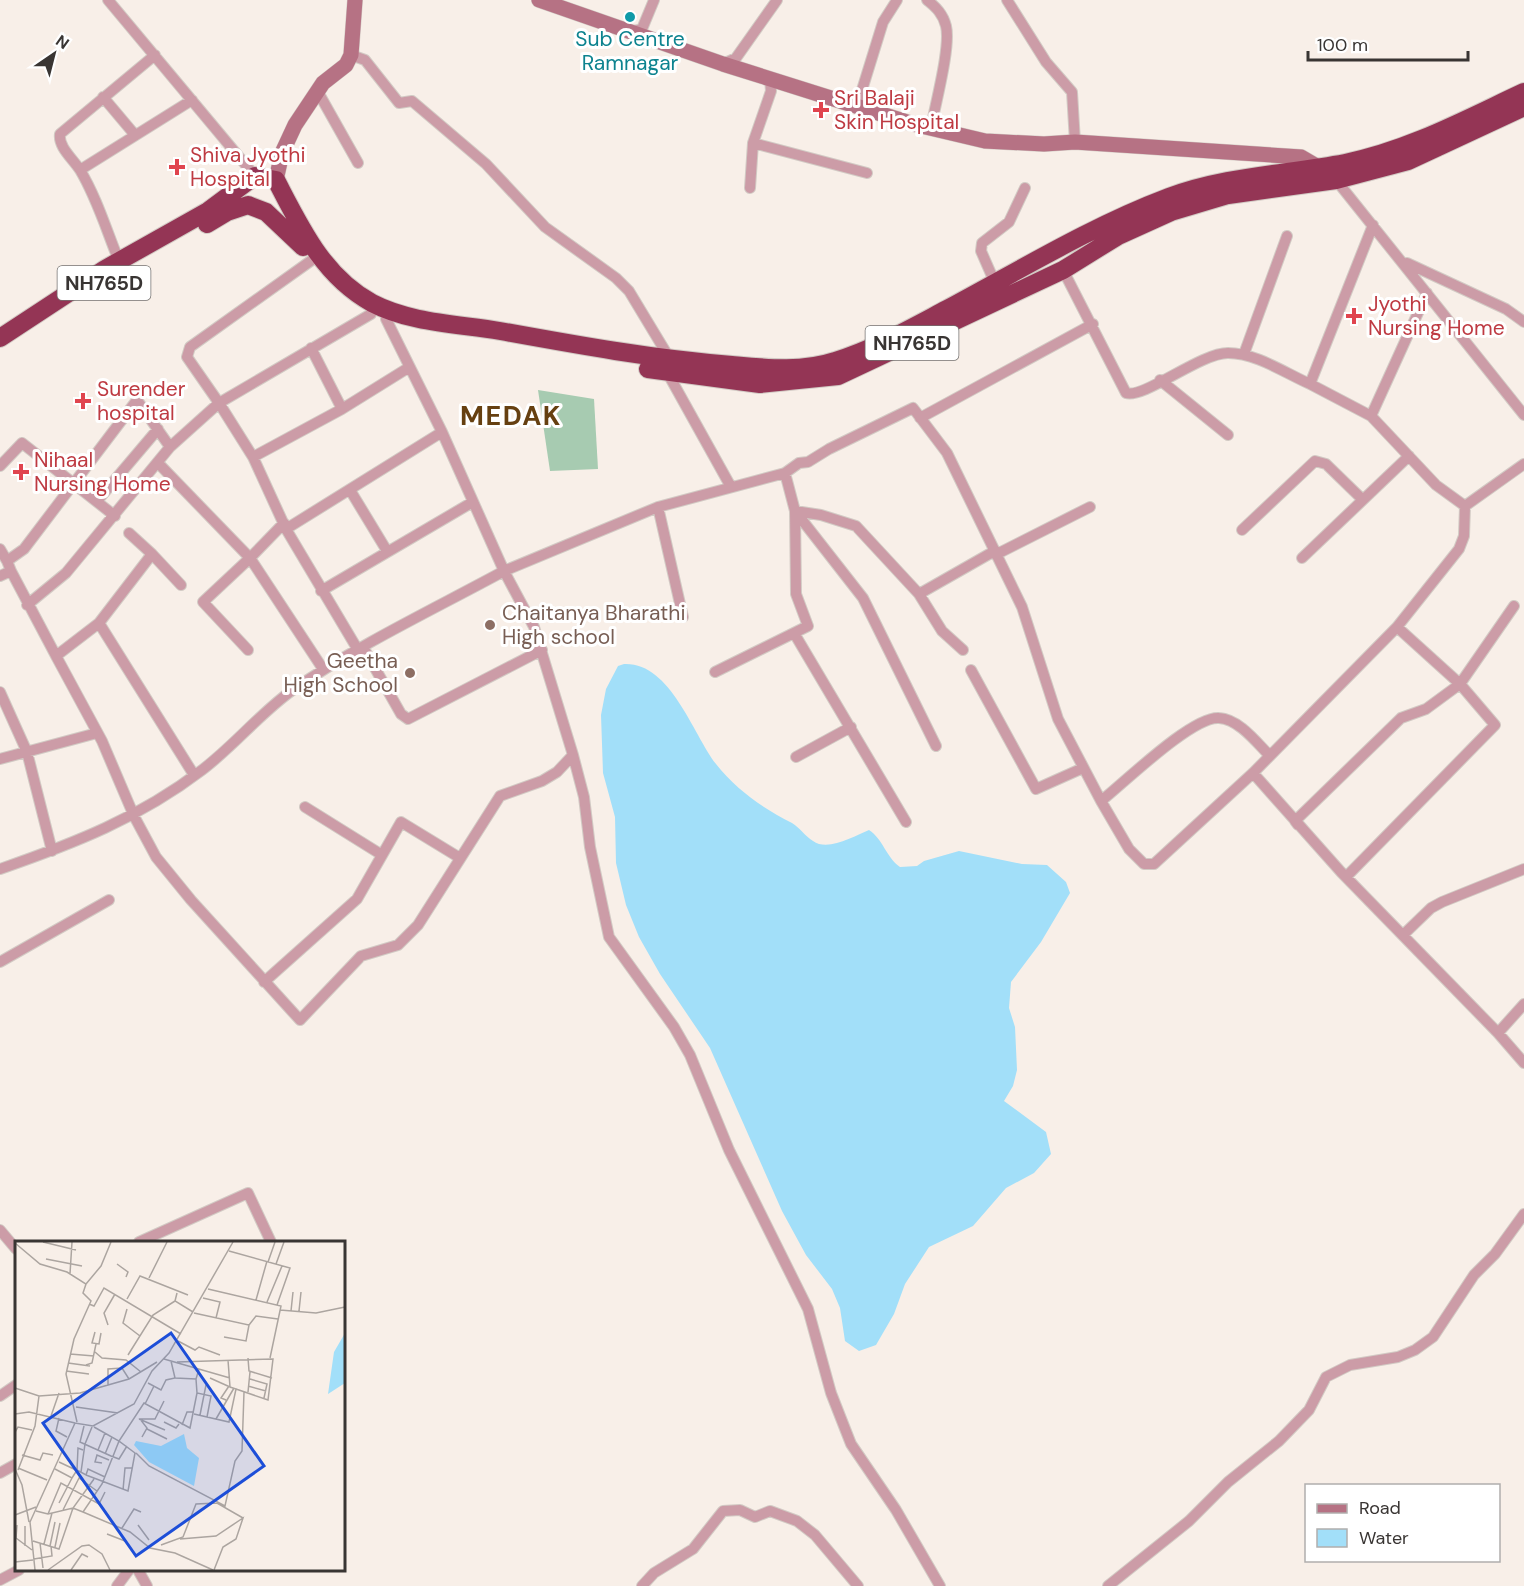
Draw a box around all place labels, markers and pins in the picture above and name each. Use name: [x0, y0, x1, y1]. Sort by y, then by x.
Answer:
marker: Sub Centre Ramnagar: [623, 10, 637, 24]
place label: Sub Centre Ramnagar: [575, 25, 685, 77]
place label: Sri Balaji Skin Hospital: [834, 84, 959, 136]
marker: Sri Balaji Skin Hospital: [812, 101, 830, 119]
place label: Shiva Jyothi Hospital: [190, 141, 305, 193]
marker: Shiva Jyothi Hospital: [168, 158, 186, 176]
place label: Jyothi Nursing Home: [1368, 290, 1505, 342]
marker: Jyothi Nursing Home: [1345, 307, 1363, 325]
place label: Surender hospital: [97, 375, 186, 427]
marker: Surender hospital: [74, 392, 92, 410]
place label: Nihaal Nursing Home: [34, 446, 171, 498]
marker: Nihaal Nursing Home: [12, 463, 30, 481]
place label: Chaitanya Bharathi High school: [502, 599, 685, 651]
marker: Chaitanya Bharathi High school: [483, 618, 497, 632]
place label: Geetha High School: [283, 647, 398, 699]
marker: Geetha High School: [403, 666, 417, 680]

